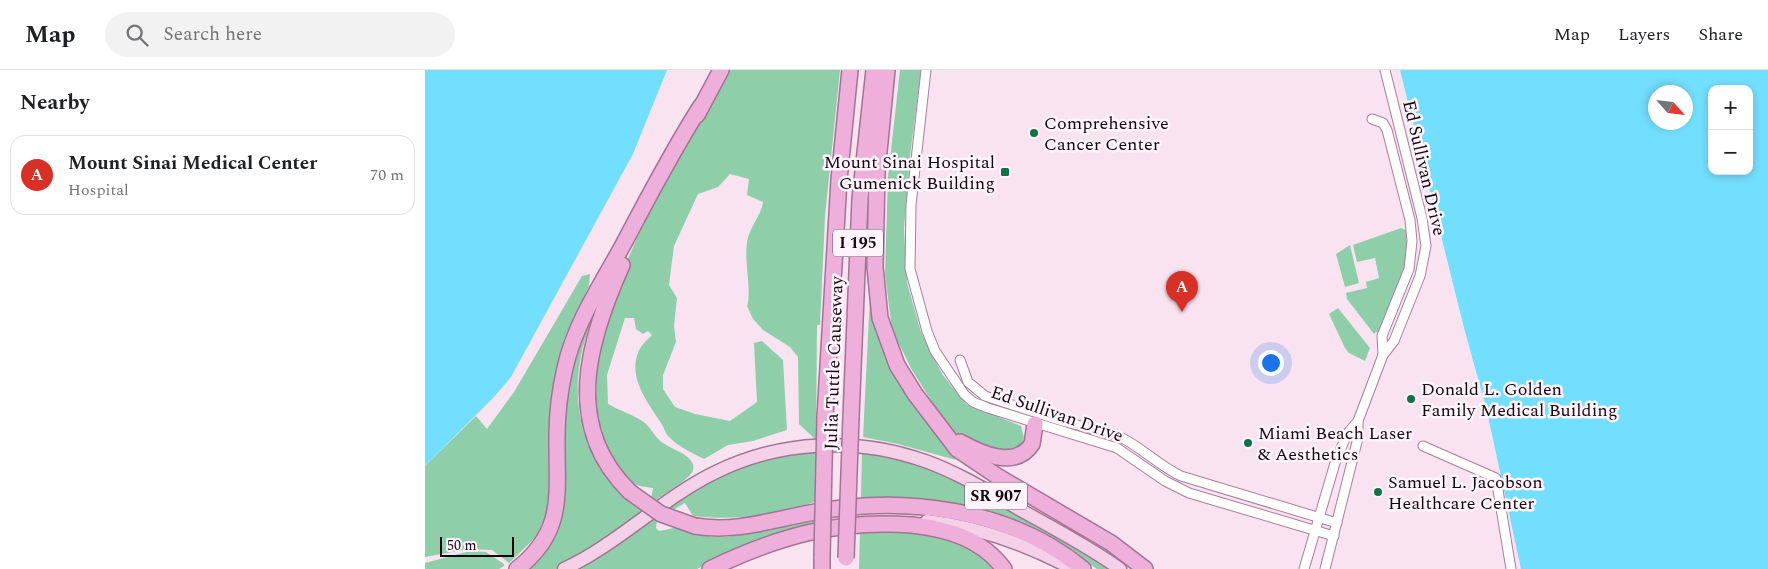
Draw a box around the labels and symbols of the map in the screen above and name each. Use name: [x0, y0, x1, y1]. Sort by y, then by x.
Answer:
north arrow: [1648, 85, 1693, 130]
street label: Ed Sullivan Drive: [1395, 97, 1453, 239]
place label: Comprehensive Cancer Center: [1044, 110, 1169, 158]
marker: Comprehensive Cancer Center: [1028, 127, 1040, 139]
place label: Mount Sinai Hospital Gumenick Building: [824, 149, 995, 197]
marker: Mount Sinai Hospital Gumenick Building: [999, 166, 1011, 178]
road number: I 195: [833, 230, 883, 257]
pin: A: [1166, 271, 1198, 312]
street label: Julia Tuttle Causeway: [817, 274, 851, 450]
your location: [1258, 350, 1284, 376]
place label: Donald L. Golden Family Medical Building: [1421, 376, 1618, 424]
street label: Ed Sullivan Drive: [987, 379, 1127, 449]
marker: Donald L. Golden Family Medical Building: [1405, 393, 1417, 405]
place label: Miami Beach Laser & Aesthetics: [1258, 420, 1412, 468]
marker: Miami Beach Laser & Aesthetics: [1242, 437, 1254, 449]
place label: Samuel L. Jacobson Healthcare Center: [1388, 469, 1543, 517]
road number: SR 907: [965, 482, 1027, 510]
marker: Samuel L. Jacobson Healthcare Center: [1372, 486, 1384, 498]
scale bar: [440, 534, 514, 557]

